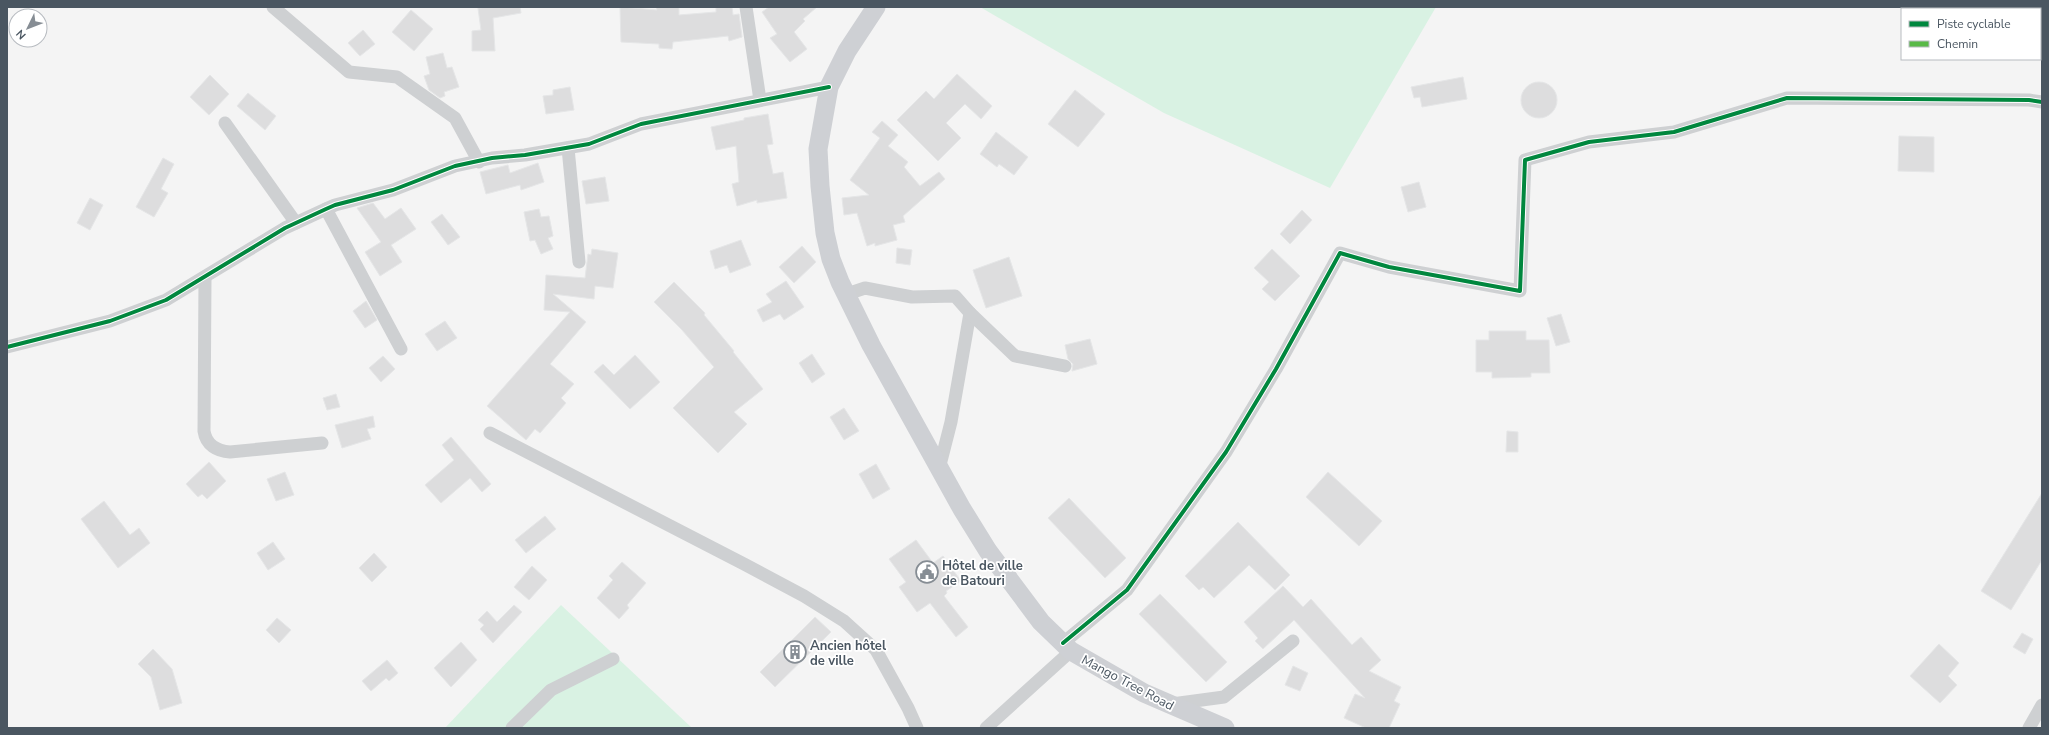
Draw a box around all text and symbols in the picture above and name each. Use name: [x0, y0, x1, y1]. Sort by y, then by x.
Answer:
north arrow: [8, 8, 48, 48]
legend: [1901, 8, 2041, 60]
text: Piste cyclable: [1937, 16, 2011, 32]
text: N: [13, 26, 29, 43]
text: Chemin: [1937, 36, 1978, 52]
place label: Hôtel de ville de Batouri: [942, 557, 1023, 590]
public building icon: Hôtel de ville de Batouri: [914, 559, 940, 585]
place label: Ancien hôtel de ville: [810, 637, 887, 670]
building icon: Ancien hôtel de ville: [782, 639, 808, 665]
street label: Mango Tree Road: [1078, 651, 1177, 715]

